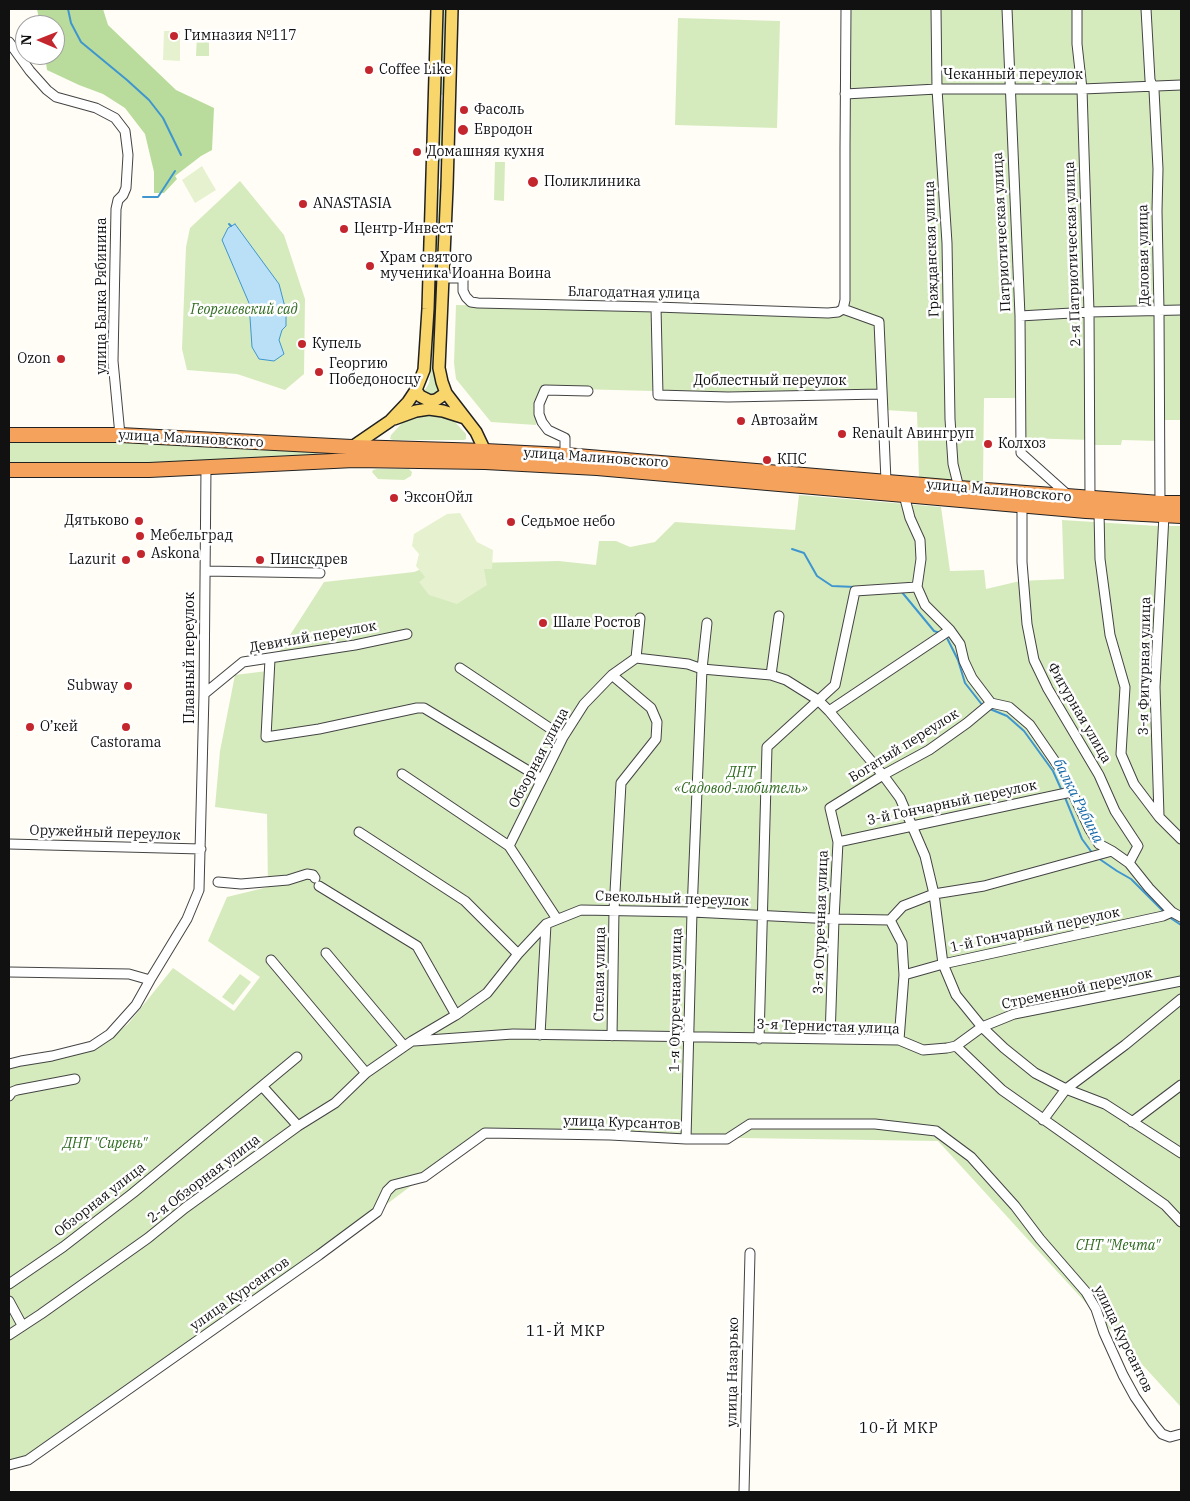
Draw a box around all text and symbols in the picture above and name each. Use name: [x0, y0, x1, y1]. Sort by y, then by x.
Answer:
north arrow: [15, 15, 65, 65]
place label: Гимназия №117: [184, 28, 297, 44]
marker: Гимназия №117: [168, 30, 180, 42]
text: N: [17, 34, 35, 45]
place label: Coffee Like: [379, 62, 452, 78]
marker: Coffee Like: [363, 64, 375, 76]
street label: Чеканный переулок: [943, 67, 1083, 83]
place label: Фасоль: [474, 102, 524, 118]
marker: Фасоль: [458, 104, 470, 116]
place label: Евродон: [474, 122, 533, 138]
marker: Евродон: [456, 123, 470, 137]
place label: Домашняя кухня: [427, 144, 544, 160]
marker: Домашняя кухня: [411, 146, 423, 158]
street label: Патриотическая улица: [989, 152, 1015, 312]
street label: 2-я Патриотическая улица: [1061, 161, 1085, 347]
place label: Поликлиника: [544, 174, 641, 190]
marker: Поликлиника: [526, 175, 540, 189]
street label: Гражданская улица: [921, 180, 943, 318]
place label: ANASTASIA: [313, 196, 392, 212]
marker: ANASTASIA: [297, 198, 309, 210]
street label: Деловая улица: [1135, 204, 1153, 306]
street label: улица Балка Рябинина: [94, 217, 110, 375]
place label: Центр-Инвест: [354, 221, 453, 237]
marker: Центр-Инвест: [338, 223, 350, 235]
place label: Храм святого мученика Иоанна Воина: [380, 250, 551, 282]
marker: Храм святого мученика Иоанна Воина: [364, 260, 376, 272]
street label: Благодатная улица: [568, 283, 700, 303]
park label: Георгиевский сад: [190, 302, 298, 318]
place label: Купель: [312, 336, 361, 352]
marker: Купель: [296, 338, 308, 350]
place label: Ozon: [17, 351, 51, 367]
marker: Ozon: [55, 353, 67, 365]
place label: Георгию Победоносцу: [329, 356, 421, 388]
marker: Георгию Победоносцу: [313, 366, 325, 378]
street label: Доблестный переулок: [694, 373, 846, 389]
place label: Автозайм: [751, 413, 818, 429]
marker: Автозайм: [735, 415, 747, 427]
place label: Renault Авингруп: [852, 426, 974, 442]
street label: улица Малиновского: [118, 427, 264, 451]
marker: Renault Авингруп: [836, 428, 848, 440]
place label: Колхоз: [998, 436, 1046, 452]
marker: Колхоз: [982, 438, 994, 450]
street label: улица Малиновского: [523, 445, 669, 471]
place label: КПС: [777, 452, 807, 468]
marker: КПС: [761, 454, 773, 466]
street label: улица Малиновского: [926, 476, 1072, 506]
place label: ЭксонОйл: [404, 490, 473, 506]
marker: ЭксонОйл: [388, 492, 400, 504]
place label: Дятьково: [65, 513, 129, 529]
place label: Седьмое небо: [521, 514, 615, 530]
marker: Дятьково: [133, 515, 145, 527]
marker: Седьмое небо: [505, 516, 517, 528]
place label: Мебельград: [150, 528, 233, 544]
marker: Мебельград: [134, 530, 146, 542]
place label: Askona: [151, 546, 200, 562]
marker: Askona: [135, 548, 147, 560]
place label: Lazurit: [69, 552, 116, 568]
place label: Пинскдрев: [270, 552, 348, 568]
marker: Lazurit: [120, 554, 132, 566]
marker: Пинскдрев: [254, 554, 266, 566]
street label: Плавный переулок: [182, 592, 198, 724]
street label: 3-я Фигурная улица: [1135, 596, 1155, 736]
place label: Шале Ростов: [553, 615, 641, 631]
marker: Шале Ростов: [537, 617, 549, 629]
street label: Девичий переулок: [248, 618, 378, 656]
street label: Фигурная улица: [1043, 660, 1115, 766]
place label: Subway: [67, 678, 118, 694]
marker: Subway: [122, 680, 134, 692]
street label: Обзорная улица: [506, 705, 572, 811]
street label: Богатый переулок: [846, 705, 962, 787]
place label: О’кей: [40, 719, 78, 735]
marker: О’кей: [24, 721, 36, 733]
marker: Castorama: [120, 721, 132, 733]
place label: Castorama: [91, 735, 161, 751]
water label: балка Рябина: [1049, 756, 1107, 846]
park label: ДНТ «Садовод-любитель»: [674, 765, 808, 798]
street label: 3-й Гончарный переулок: [866, 777, 1038, 829]
street label: Оружейный переулок: [29, 822, 181, 844]
street label: 3-я Огуречная улица: [810, 850, 832, 994]
street label: Свекольный переулок: [595, 888, 749, 910]
street label: 1-й Гончарный переулок: [949, 904, 1121, 956]
street label: Спелая улица: [591, 926, 609, 1022]
street label: 1-я Огуречная улица: [666, 928, 686, 1072]
street label: Стременной переулок: [1000, 965, 1154, 1013]
street label: 3-я Тернистая улица: [756, 1016, 900, 1038]
street label: улица Курсантов: [563, 1113, 681, 1133]
street label: 2-я Обзорная улица: [144, 1131, 264, 1227]
park label: ДНТ "Сирень": [63, 1136, 147, 1152]
street label: Обзорная улица: [51, 1159, 149, 1241]
park label: СНТ "Мечта": [1076, 1238, 1160, 1254]
street label: улица Курсантов: [187, 1254, 293, 1334]
street label: улица Курсантов: [1090, 1283, 1156, 1395]
street label: улица Назарько: [724, 1317, 742, 1427]
district label: 11-Й МКР: [525, 1323, 607, 1341]
district label: 10-Й МКР: [858, 1420, 940, 1438]

